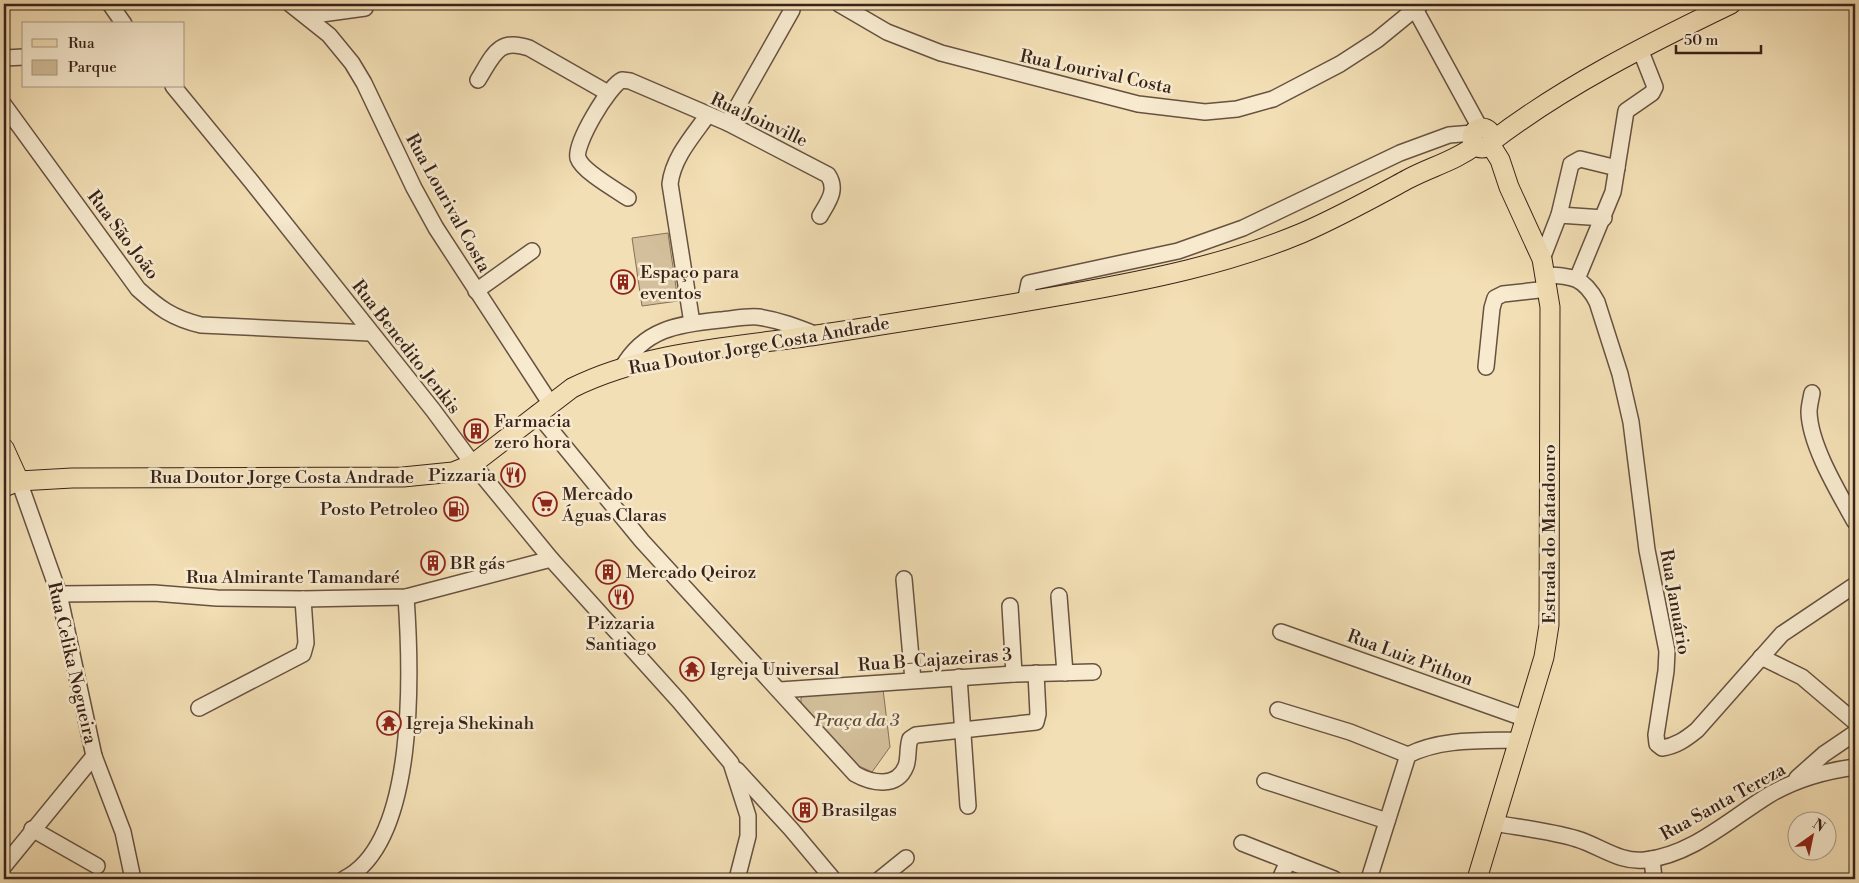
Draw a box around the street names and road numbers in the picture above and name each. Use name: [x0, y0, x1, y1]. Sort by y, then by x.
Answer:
street label: Rua Lourival Costa: [1018, 45, 1175, 100]
street label: Rua Joinville: [707, 87, 811, 153]
street label: Rua Lourival Costa: [400, 130, 496, 277]
street label: Rua São João: [82, 186, 164, 284]
street label: Rua Benedito Jenkis: [347, 275, 466, 419]
street label: Rua Doutor Jorge Costa Andrade: [627, 312, 891, 380]
street label: Estrada do Matadouro: [1538, 444, 1561, 624]
street label: Rua Doutor Jorge Costa Andrade: [150, 466, 414, 489]
street label: Rua Januário: [1654, 548, 1696, 656]
street label: Rua Almirante Tamandaré: [186, 566, 400, 589]
street label: Rua Celika Nogueira: [42, 580, 102, 747]
street label: Rua Luiz Pithon: [1344, 625, 1476, 692]
street label: Rua B-Cajazeiras 3: [857, 643, 1013, 677]
street label: Rua Santa Tereza: [1656, 758, 1790, 846]

